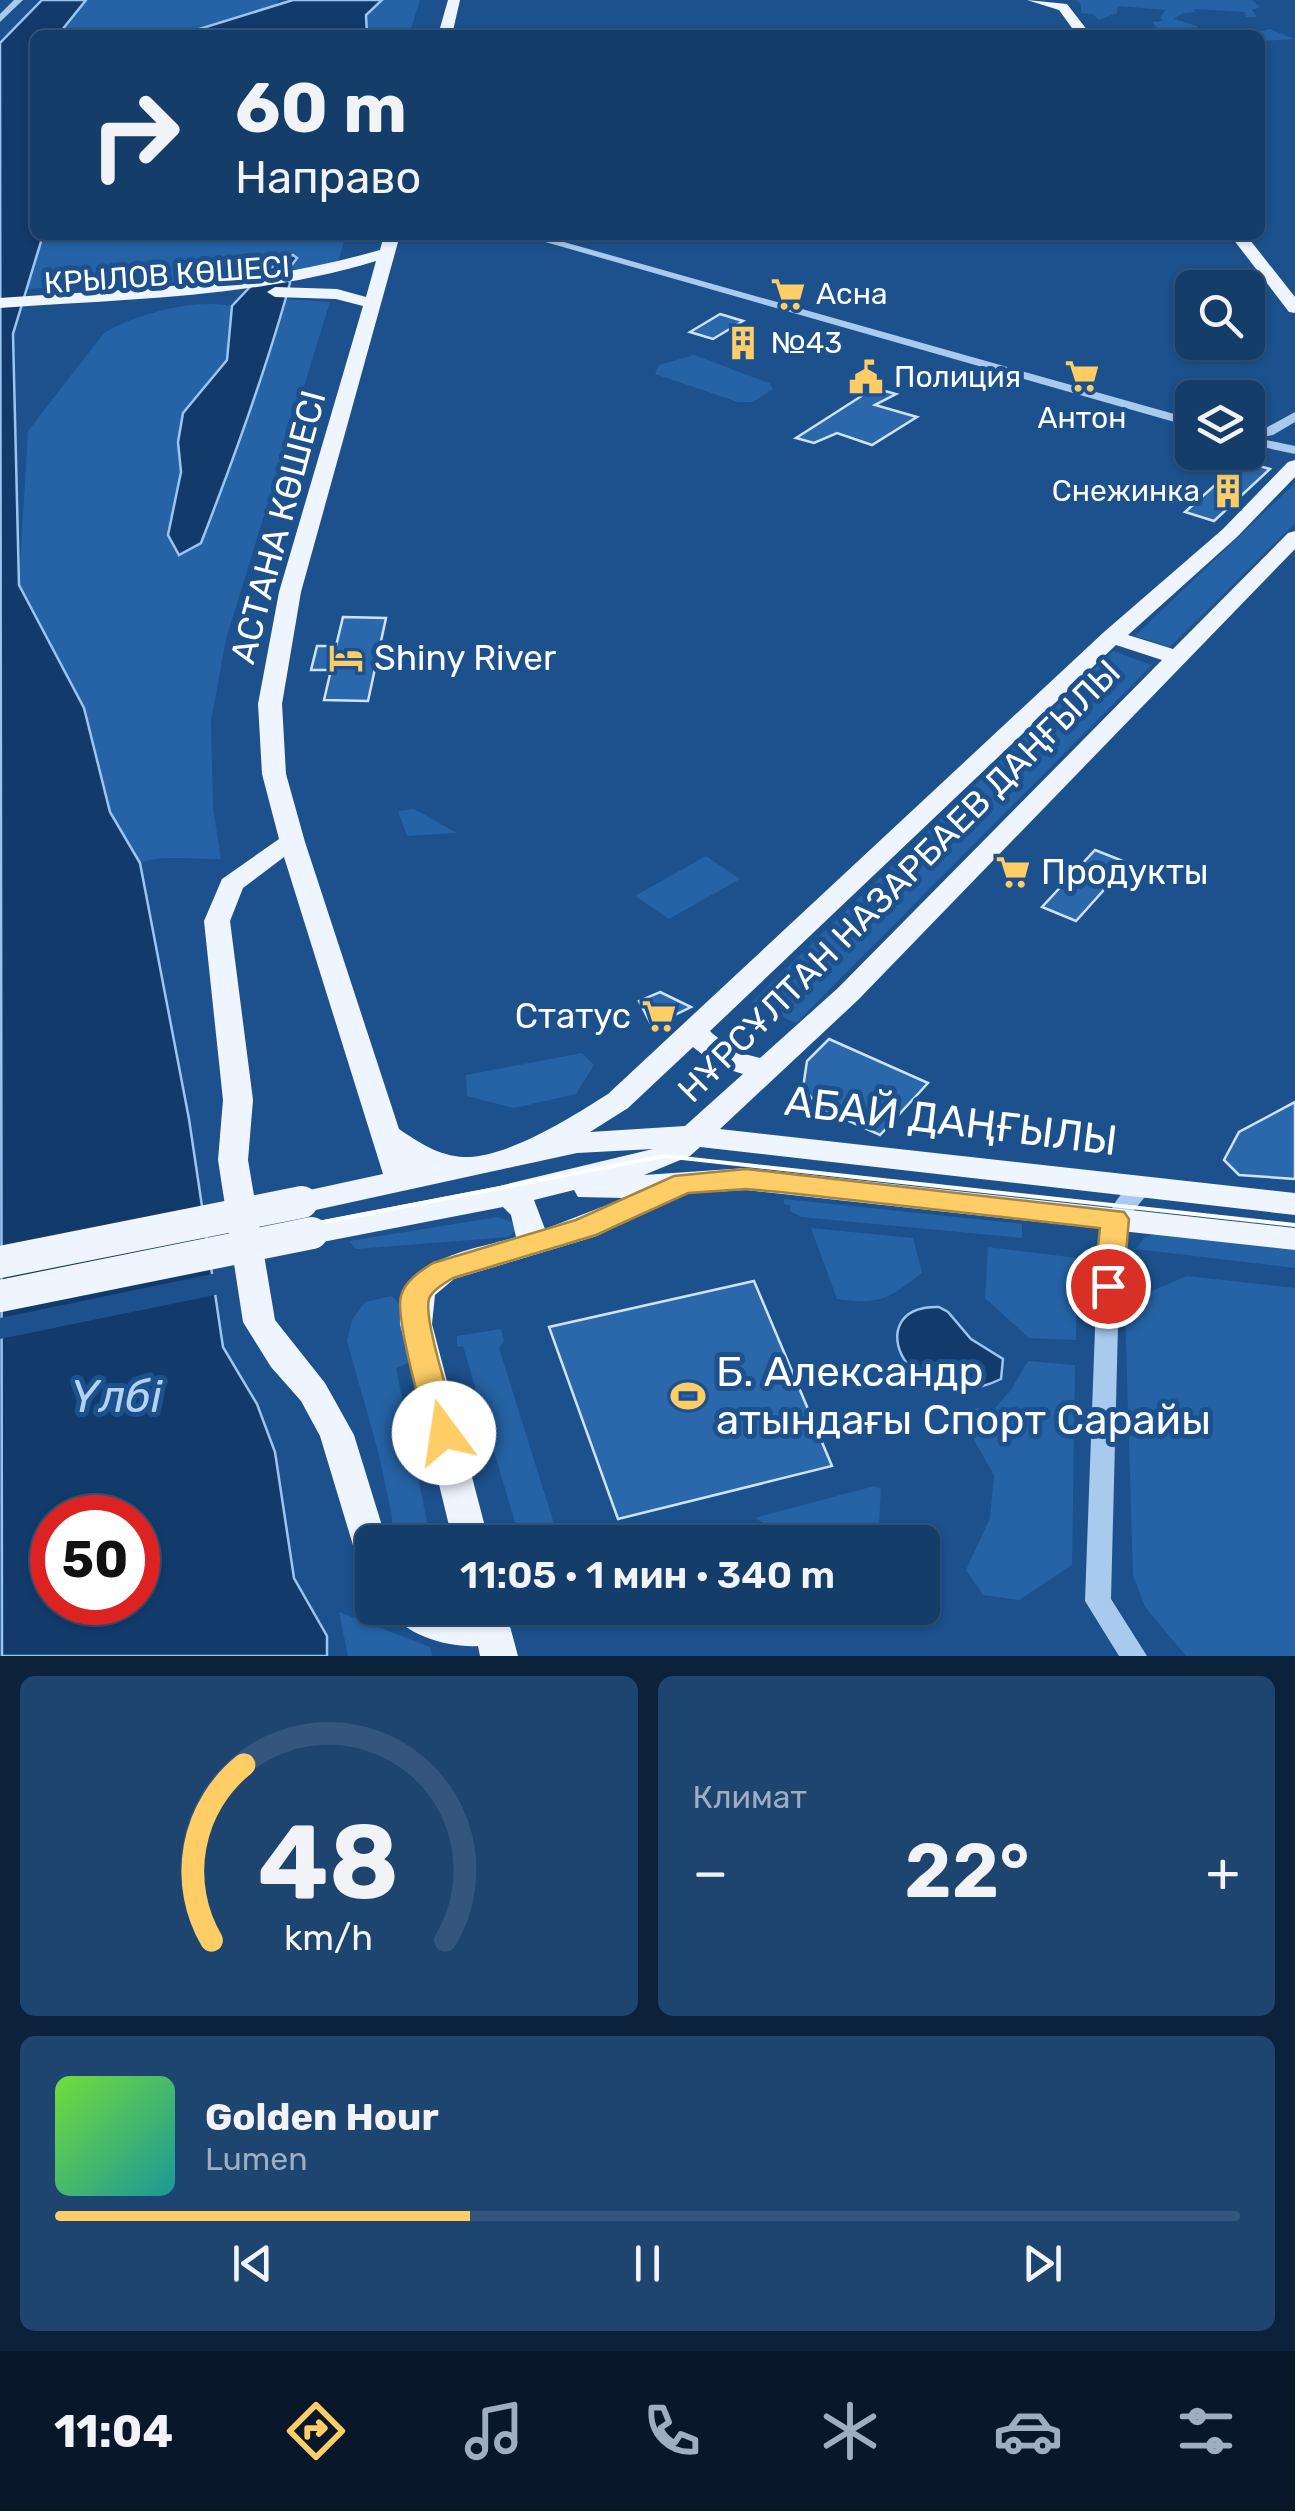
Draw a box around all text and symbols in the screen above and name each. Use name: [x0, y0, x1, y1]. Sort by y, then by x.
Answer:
text: 60 m: [235, 67, 407, 150]
icon: right: [70, 70, 200, 200]
text: Направо: [235, 151, 421, 204]
street label: КРЫЛОВ КӨШЕСІ: [43, 248, 291, 302]
map controls: [1175, 270, 1265, 470]
button: search: [1175, 270, 1265, 360]
supermarket icon: Асна: [769, 275, 807, 313]
place label: Асна: [816, 276, 888, 312]
building icon: №43: [724, 324, 762, 362]
place label: №43: [771, 325, 842, 361]
supermarket icon: Антон: [1063, 357, 1101, 395]
public building icon: Полиция: [847, 358, 885, 396]
place label: Полиция: [894, 359, 1021, 395]
button: layers: [1175, 380, 1265, 470]
street label: АСТАНА КӨШЕСІ: [221, 386, 335, 668]
place label: Антон: [1037, 400, 1127, 436]
building icon: Снежинка: [1209, 472, 1247, 510]
place label: Снежинка: [1052, 473, 1200, 509]
place label: Shiny River: [374, 637, 556, 679]
hotel icon: Shiny River: [327, 639, 365, 677]
street label: НҰРСҰЛТАН НАЗАРБАЕВ ДАҢҒЫЛЫ: [669, 651, 1129, 1111]
place label: Продукты: [1041, 851, 1209, 893]
supermarket icon: Продукты: [994, 853, 1032, 891]
place label: Статус: [515, 995, 631, 1037]
supermarket icon: Статус: [640, 997, 678, 1035]
street label: АБАЙ ДАҢҒЫЛЫ: [782, 1076, 1120, 1166]
pin: [1066, 1244, 1151, 1329]
icon: arrive: [1081, 1259, 1136, 1314]
place label: Б. Александр атындағы Спорт Сарайы: [716, 1347, 1211, 1445]
water label: Үлбі: [70, 1370, 163, 1423]
sports icon: Б. Александр атындағы Спорт Сарайы: [669, 1377, 707, 1415]
position arrow: [392, 1381, 496, 1485]
speed limit sign: 50: [30, 1495, 160, 1625]
text: 11:05 · 1 мин · 340 m: [460, 1552, 835, 1598]
text: Климат: [693, 1778, 807, 1816]
text: 48: [258, 1801, 399, 1924]
text: 22°: [904, 1827, 1030, 1916]
text: −: [693, 1840, 728, 1905]
text: +: [1206, 1840, 1240, 1905]
text: km/h: [284, 1917, 373, 1959]
text: Golden Hour: [205, 2094, 439, 2140]
text: Lumen: [205, 2140, 308, 2178]
icon: previous: [225, 2236, 280, 2291]
icon: pause: [620, 2236, 675, 2291]
icon: next: [1015, 2236, 1070, 2291]
icon: directions: [281, 2396, 351, 2466]
icon: music: [459, 2396, 529, 2466]
icon: phone: [637, 2396, 707, 2466]
icon: climate: [815, 2396, 885, 2466]
icon: car: [993, 2396, 1063, 2466]
icon: filters: [1171, 2396, 1241, 2466]
text: 11:04: [54, 2405, 173, 2458]

